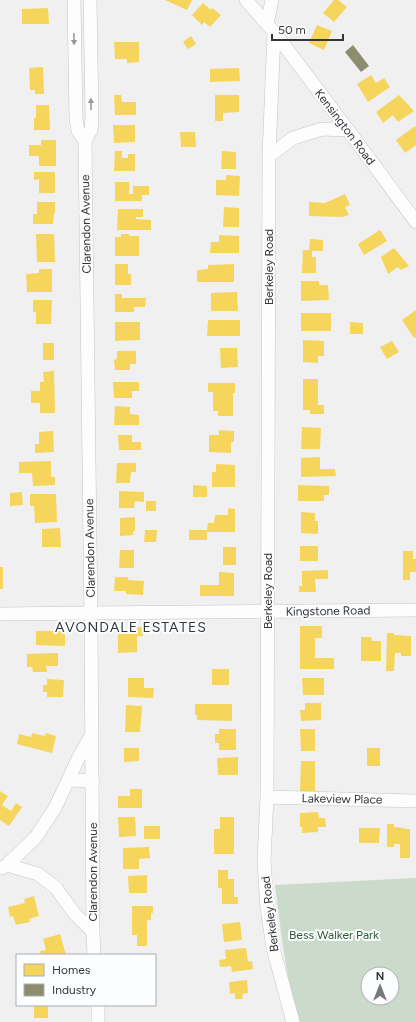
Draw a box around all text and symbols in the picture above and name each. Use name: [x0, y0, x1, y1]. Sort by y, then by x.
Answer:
scale bar: [272, 16, 343, 42]
text: 50 m: [278, 23, 306, 37]
one-way arrow: [71, 33, 78, 45]
street label: Kensington Road: [312, 86, 378, 168]
one-way arrow: [88, 98, 95, 110]
street label: Clarendon Avenue: [78, 174, 94, 274]
street label: Berkeley Road: [262, 229, 276, 305]
street label: Clarendon Avenue: [82, 498, 98, 598]
street label: Berkeley Road: [261, 553, 275, 629]
street label: Kingstone Road: [286, 603, 370, 619]
district label: AVONDALE ESTATES: [55, 619, 207, 636]
street label: Lakeview Place: [301, 791, 383, 807]
street label: Clarendon Avenue: [86, 822, 100, 921]
street label: Berkeley Road: [258, 875, 282, 953]
park label: Bess Walker Park: [289, 928, 379, 942]
legend: [16, 954, 156, 1006]
text: Homes: [52, 963, 91, 977]
north arrow: [360, 966, 400, 1006]
text: N: [376, 970, 384, 983]
text: Industry: [52, 983, 97, 997]

